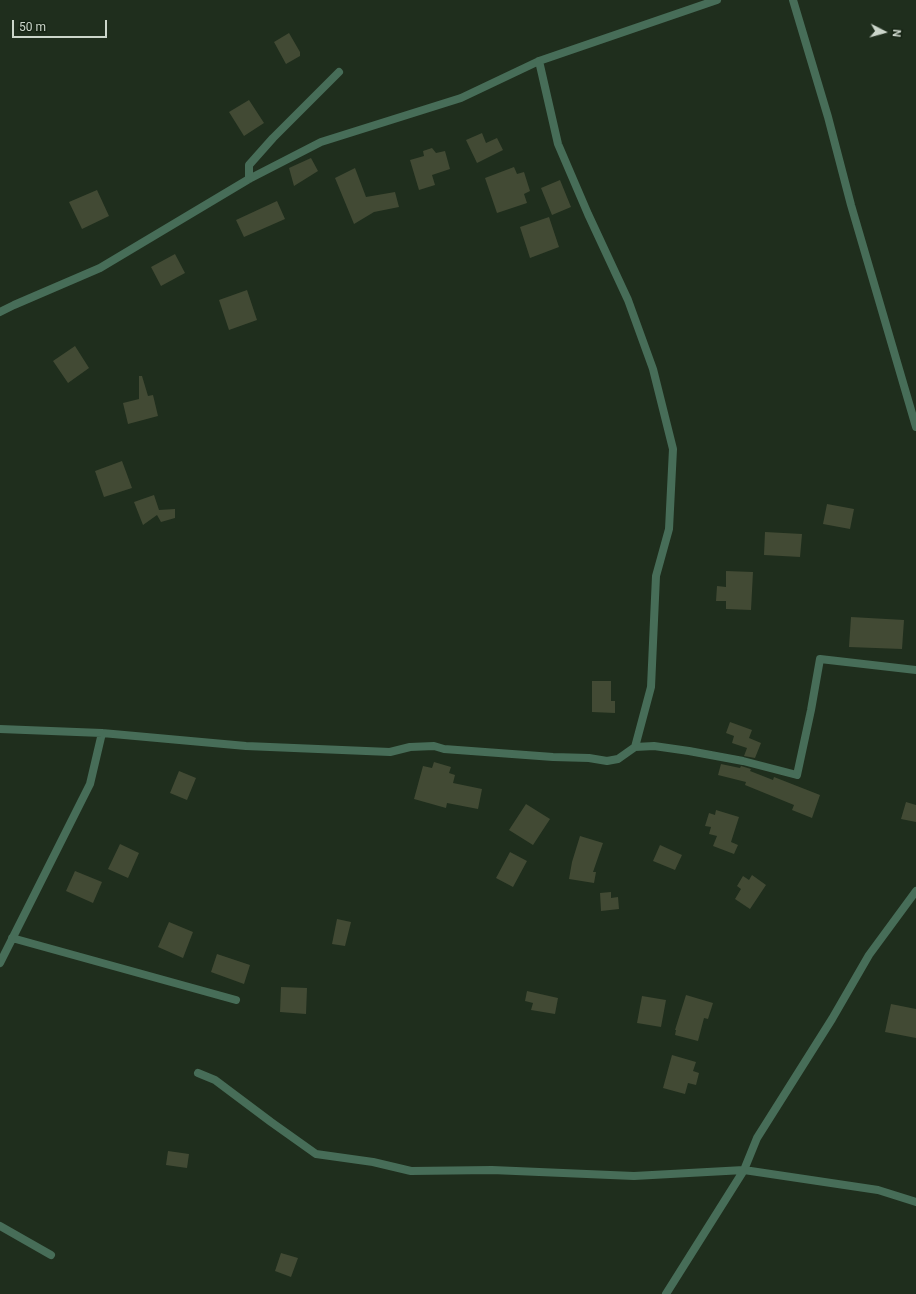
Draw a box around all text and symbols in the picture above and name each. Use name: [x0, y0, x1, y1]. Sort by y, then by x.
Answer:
scale bar: [14, 12, 109, 38]
north arrow: [864, 12, 904, 52]
text: 50 m: [19, 20, 46, 34]
text: N: [890, 29, 903, 38]

